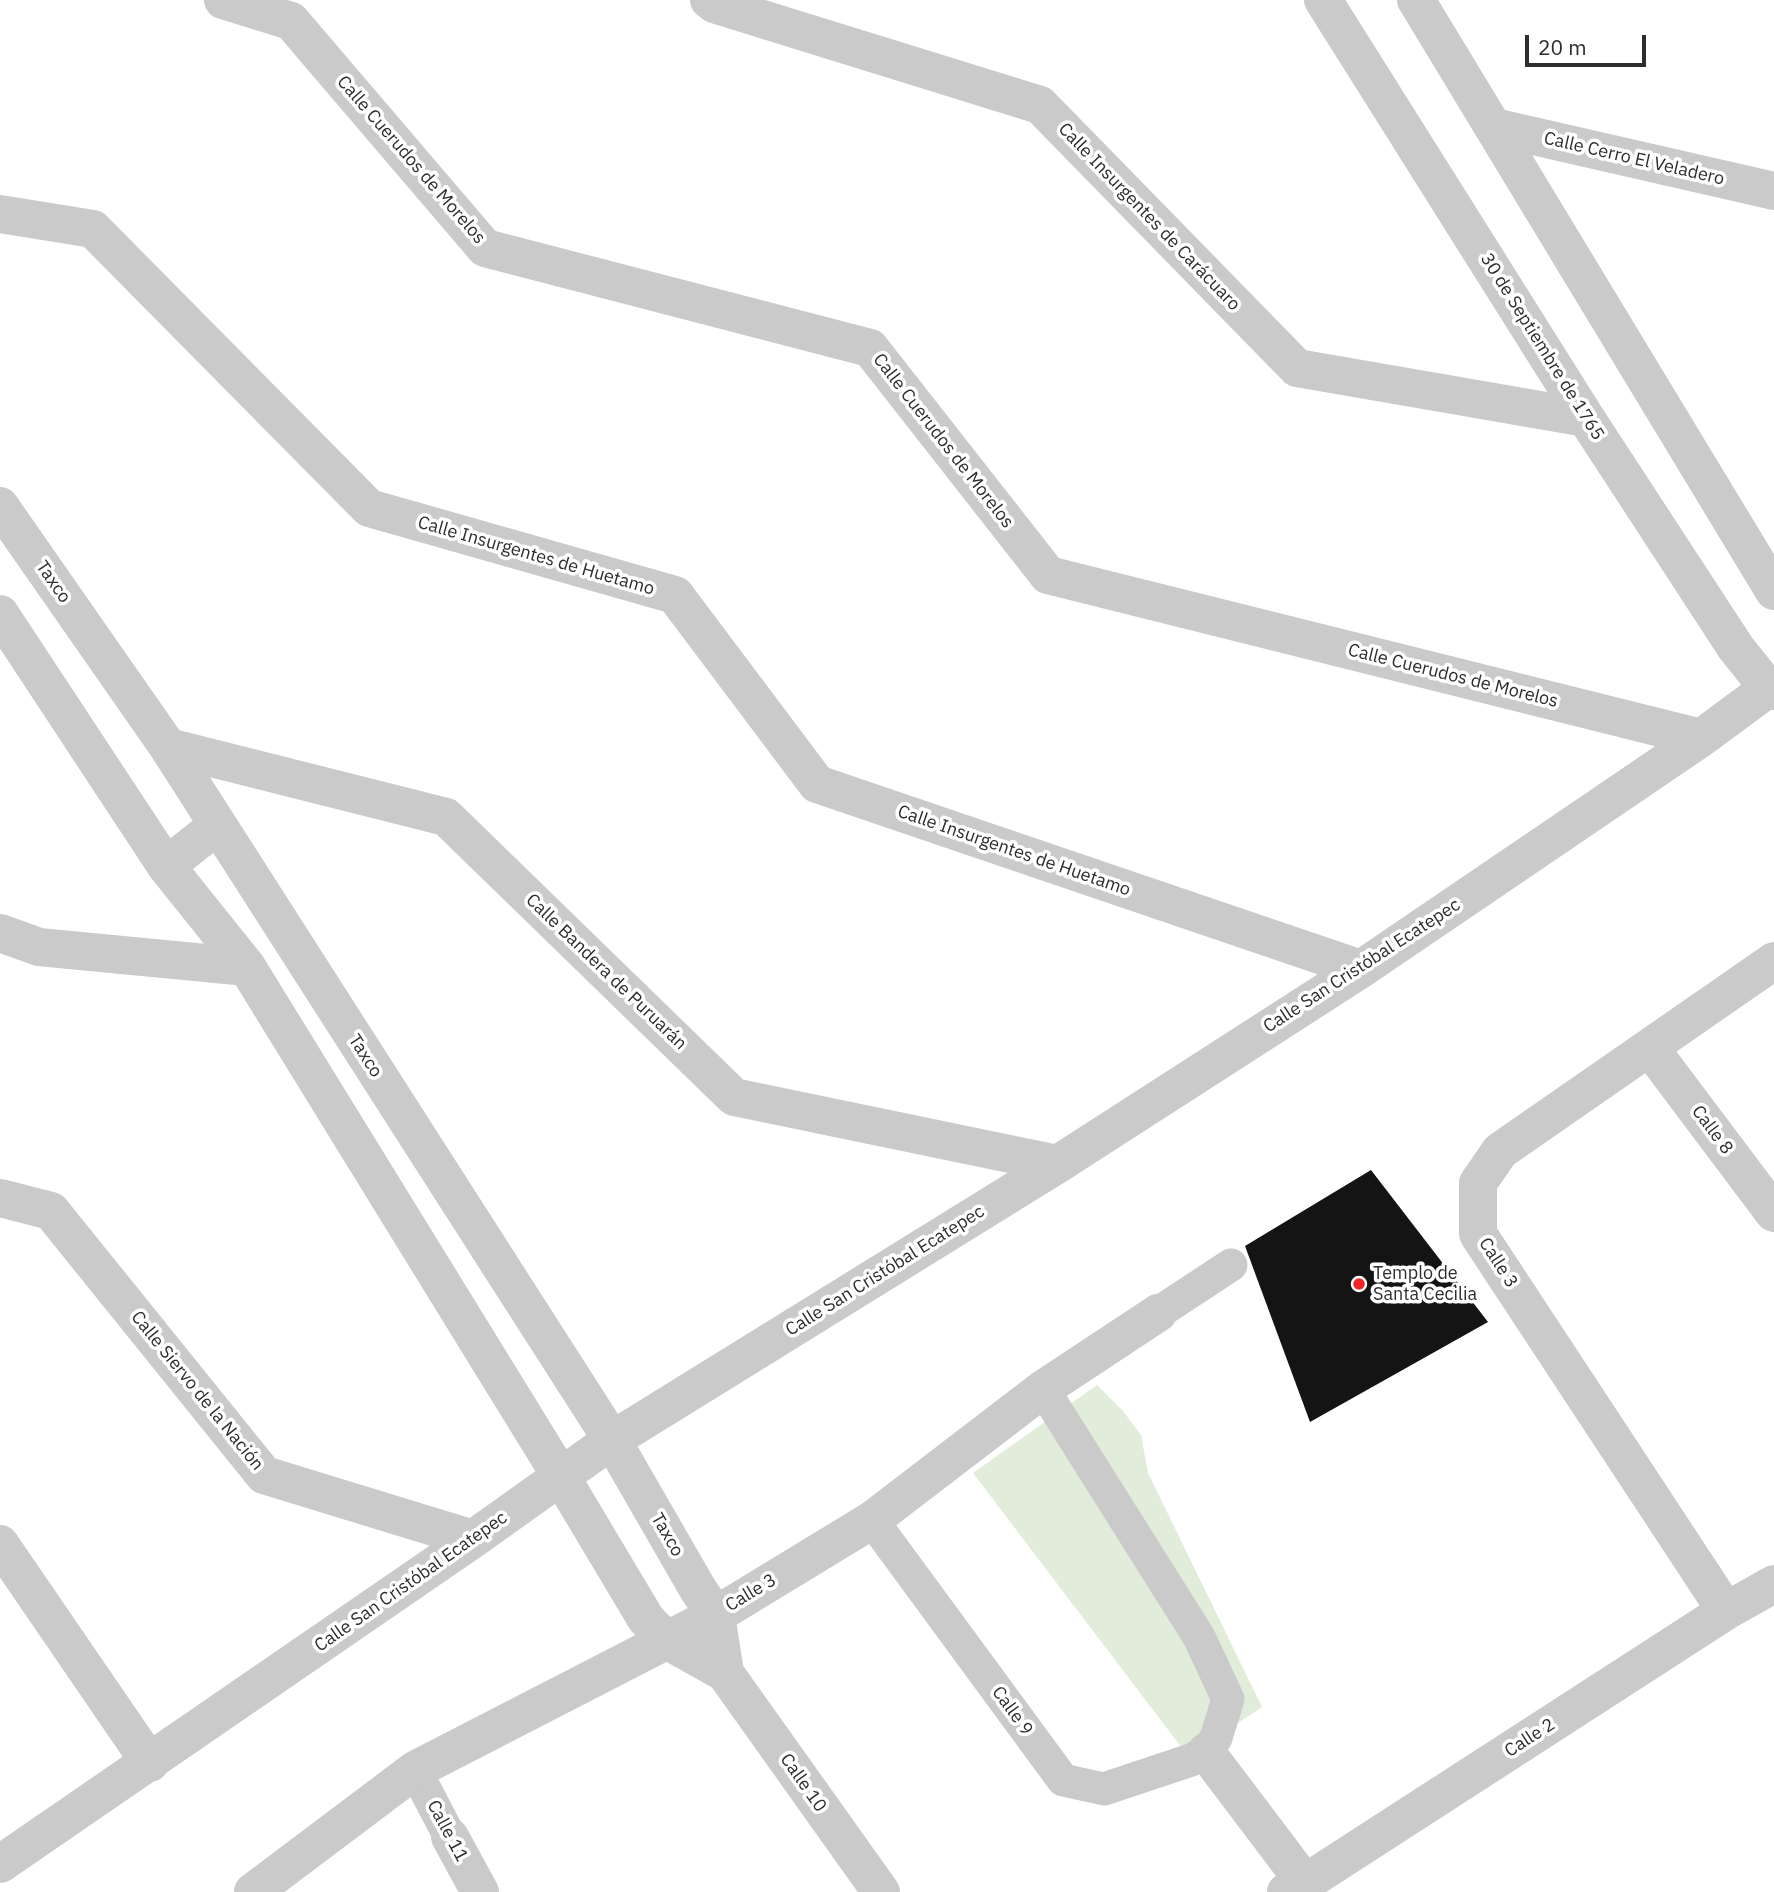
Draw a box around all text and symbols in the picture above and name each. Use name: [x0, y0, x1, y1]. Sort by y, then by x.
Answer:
scale bar: [1529, 21, 1650, 65]
text: 20 m: [1538, 33, 1587, 61]
street label: Calle Cuerudos de Morelos: [332, 72, 490, 248]
street label: Calle Insurgentes de Carácuaro: [1053, 119, 1245, 315]
street label: Calle Cerro El Veladero: [1542, 128, 1726, 190]
street label: 30 de Septiembre de 1765: [1476, 250, 1608, 444]
street label: Calle Cuerudos de Morelos: [868, 349, 1018, 533]
street label: Calle Insurgentes de Huetamo: [415, 512, 657, 600]
street label: Taxco: [31, 557, 75, 607]
street label: Calle Cuerudos de Morelos: [1346, 639, 1560, 713]
street label: Calle Insurgentes de Huetamo: [895, 801, 1133, 901]
street label: Calle Bandera de Puruarán: [521, 889, 691, 1055]
street label: Calle San Cristóbal Ecatepec: [1260, 894, 1464, 1038]
street label: Taxco: [343, 1031, 387, 1081]
street label: Calle 8: [1687, 1101, 1737, 1159]
street label: Calle San Cristóbal Ecatepec: [782, 1201, 988, 1341]
street label: Calle 3: [1474, 1234, 1522, 1292]
place label: Templo de Santa Cecilia: [1373, 1263, 1477, 1306]
marker: Templo de Santa Cecilia: [1351, 1276, 1367, 1292]
street label: Calle Siervo de la Nación: [126, 1307, 268, 1475]
street label: Calle San Cristóbal Ecatepec: [311, 1507, 511, 1657]
street label: Taxco: [646, 1509, 688, 1561]
street label: Calle 3: [722, 1569, 780, 1617]
street label: Calle 9: [987, 1682, 1037, 1740]
street label: Calle 2: [1501, 1714, 1559, 1762]
street label: Calle 10: [775, 1750, 831, 1816]
street label: Calle 11: [422, 1797, 472, 1865]

